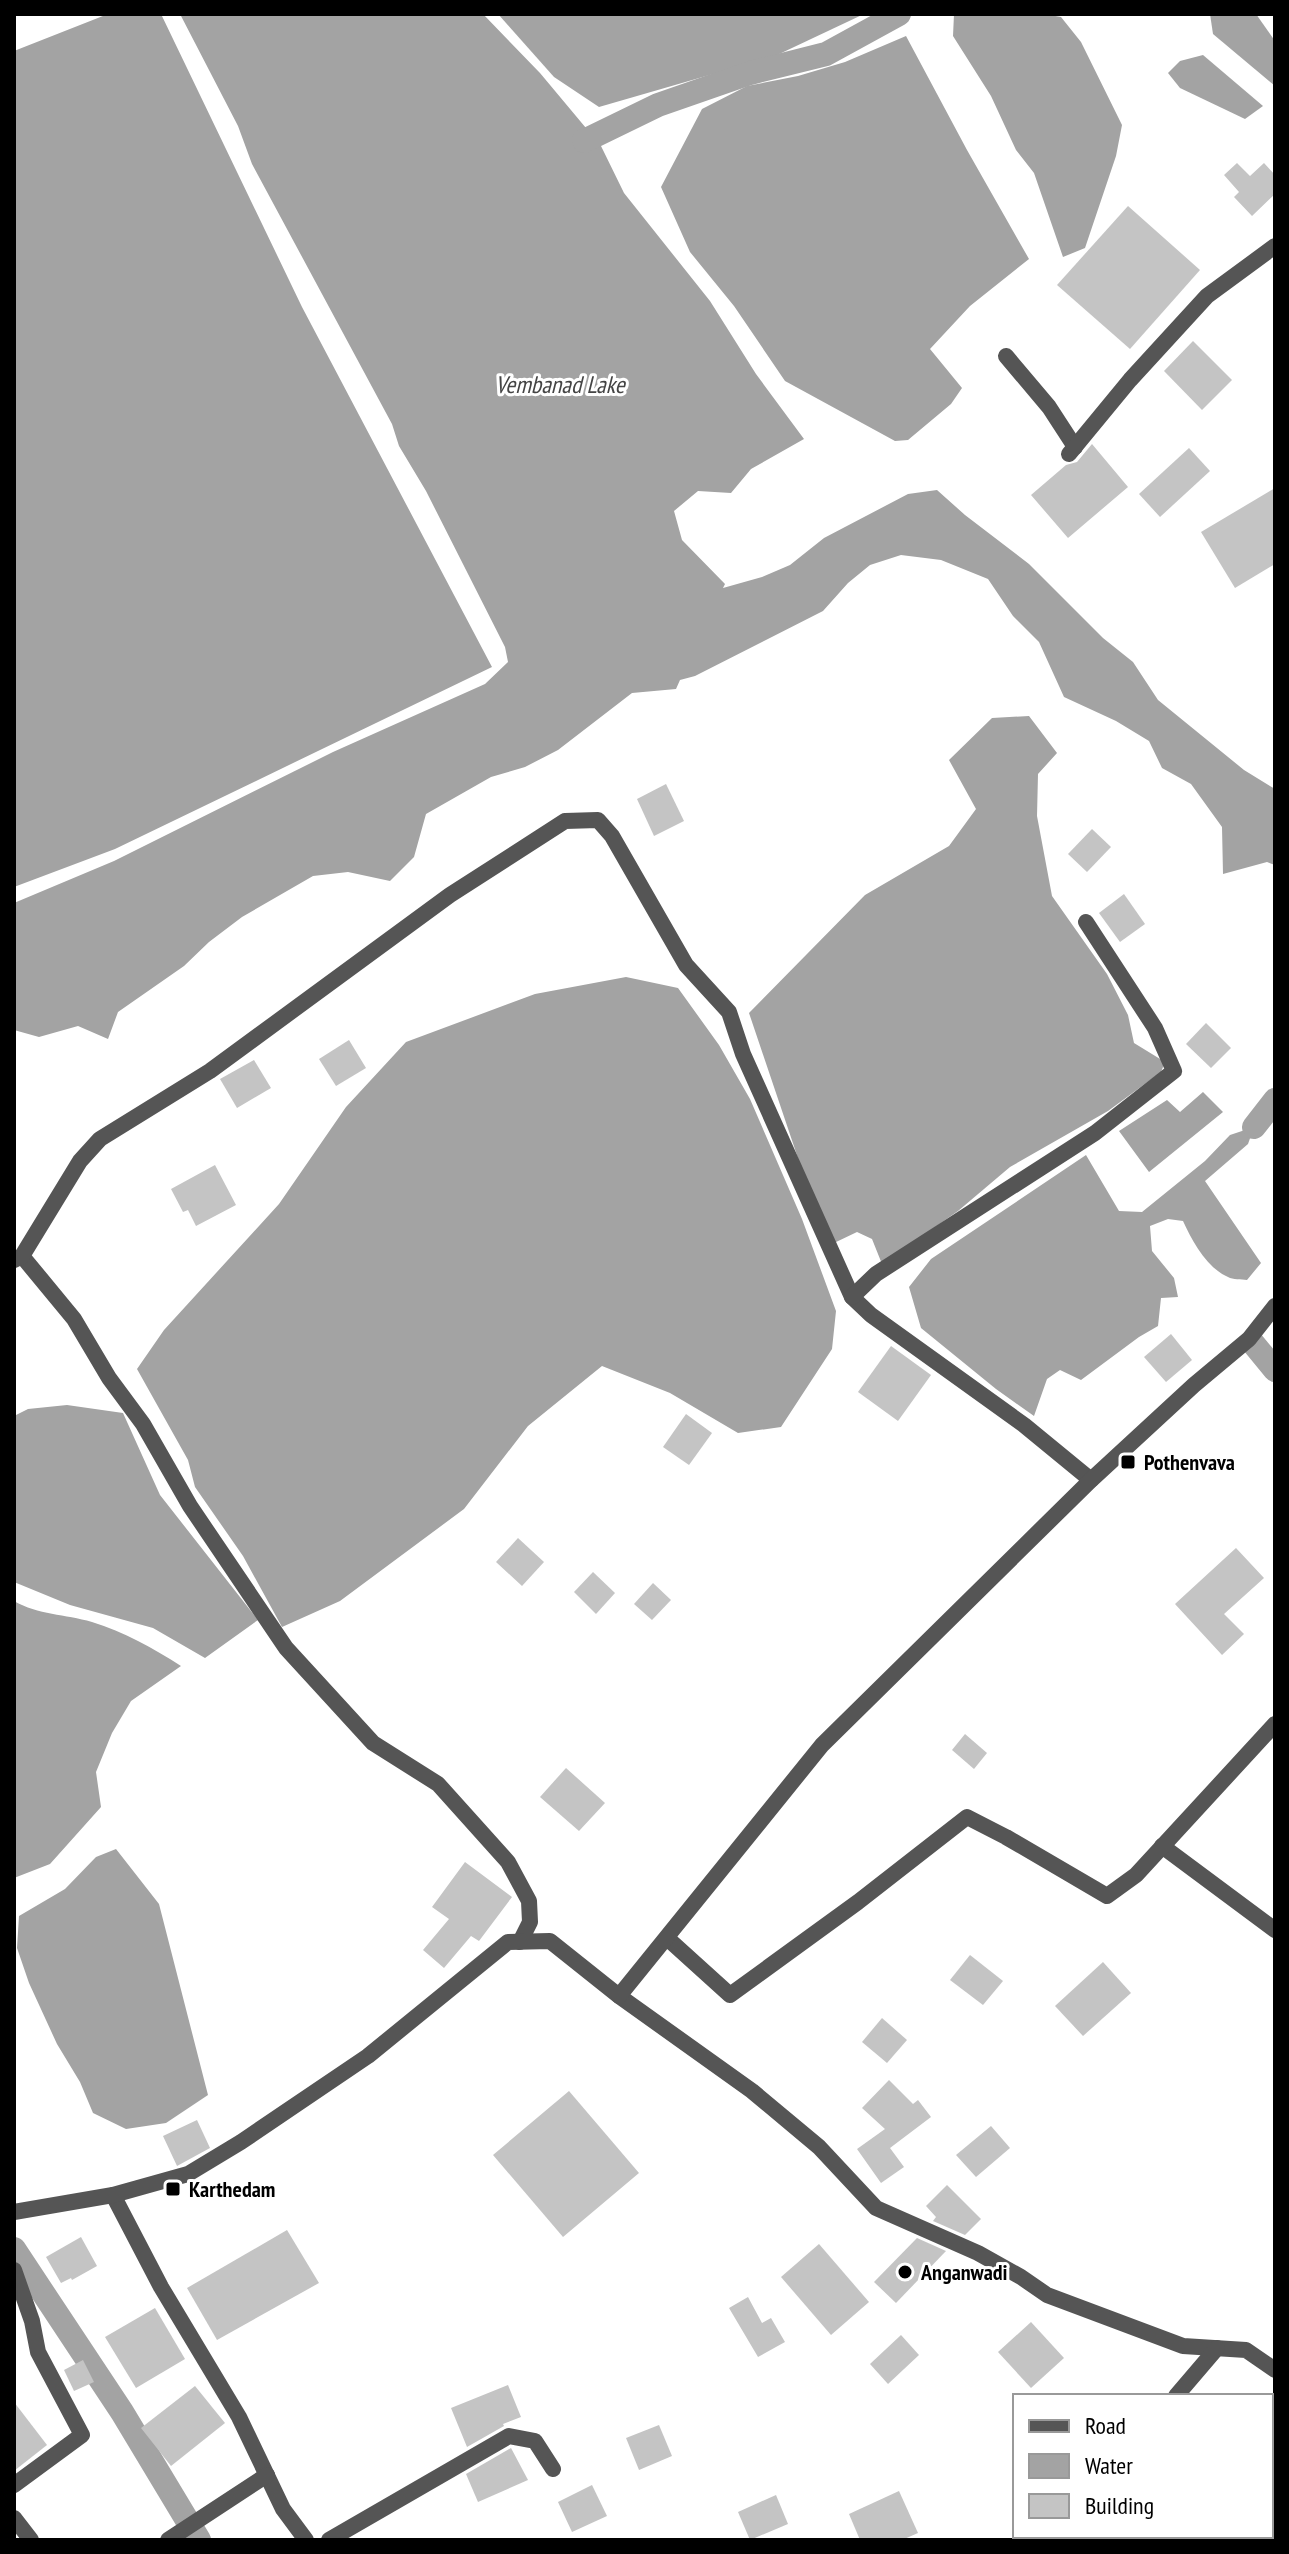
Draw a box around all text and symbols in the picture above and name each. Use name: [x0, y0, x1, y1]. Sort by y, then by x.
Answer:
water label: Vembanad Lake: [495, 369, 627, 400]
place label: Pothenvava: [1144, 1448, 1235, 1476]
marker: Pothenvava: [1119, 1453, 1137, 1471]
place label: Karthedam: [189, 2175, 275, 2203]
marker: Karthedam: [164, 2180, 182, 2198]
place label: Anganwadi: [920, 2258, 1008, 2286]
marker: Anganwadi: [896, 2263, 914, 2281]
legend: [1013, 2394, 1273, 2538]
text: Road: [1085, 2410, 1126, 2441]
text: Water: [1085, 2450, 1133, 2481]
text: Building: [1085, 2490, 1154, 2521]

